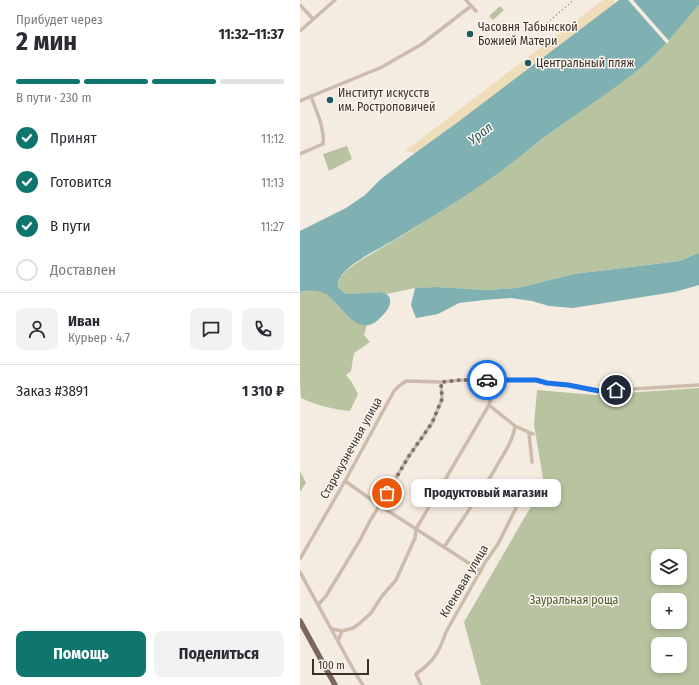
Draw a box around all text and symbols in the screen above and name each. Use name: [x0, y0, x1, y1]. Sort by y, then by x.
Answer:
text: Прибудет через: [16, 12, 103, 27]
place label: Часовня Табынской Божией Матери: [478, 20, 578, 48]
text: 11:32–11:37: [218, 25, 284, 43]
text: 2 мин: [16, 26, 77, 57]
marker: Часовня Табынской Божией Матери: [465, 29, 475, 39]
place label: Центральный пляж: [536, 56, 634, 70]
marker: Центральный пляж: [523, 58, 533, 68]
place label: Институт искусств им. Ростроповичей: [338, 86, 436, 114]
text: В пути · 230 m: [16, 90, 91, 105]
marker: Институт искусств им. Ростроповичей: [325, 95, 335, 105]
water label: Урал: [465, 119, 496, 147]
icon: check: [16, 127, 38, 149]
text: Принят: [50, 129, 97, 147]
text: 11:12: [261, 131, 284, 146]
icon: check: [16, 171, 38, 193]
text: Готовится: [50, 173, 112, 191]
text: 11:13: [261, 175, 284, 190]
icon: check: [16, 215, 38, 237]
text: В пути: [50, 217, 91, 235]
text: 11:27: [260, 219, 284, 234]
text: Доставлен: [50, 261, 116, 279]
button: person: [16, 308, 58, 350]
button: chat: [190, 308, 232, 350]
button: phone: [242, 308, 284, 350]
text: Иван: [68, 312, 100, 330]
text: Курьер · 4.7: [68, 330, 130, 345]
courier: [467, 360, 507, 400]
icon: car: [476, 369, 498, 391]
pin: [599, 373, 633, 407]
icon: home: [605, 379, 627, 401]
text: Заказ #3891: [16, 382, 89, 400]
text: 1 310 ₽: [242, 382, 284, 400]
street label: Старокузнечная улица: [317, 395, 385, 501]
pin: [370, 476, 404, 510]
callout: Продуктовый магазин: [411, 479, 561, 507]
icon: bag: [376, 482, 398, 504]
text: Продуктовый магазин: [424, 485, 548, 500]
street label: Кленовая улица: [437, 542, 491, 620]
map controls: [651, 549, 687, 673]
button: layers: [651, 549, 687, 585]
park label: Зауральная роща: [530, 593, 619, 607]
button: +: [651, 593, 687, 629]
button: Помощь: [16, 631, 146, 677]
button: Поделиться: [154, 631, 284, 677]
button: −: [651, 637, 687, 673]
scale bar: [312, 657, 369, 676]
text: 100 m: [318, 659, 345, 672]

